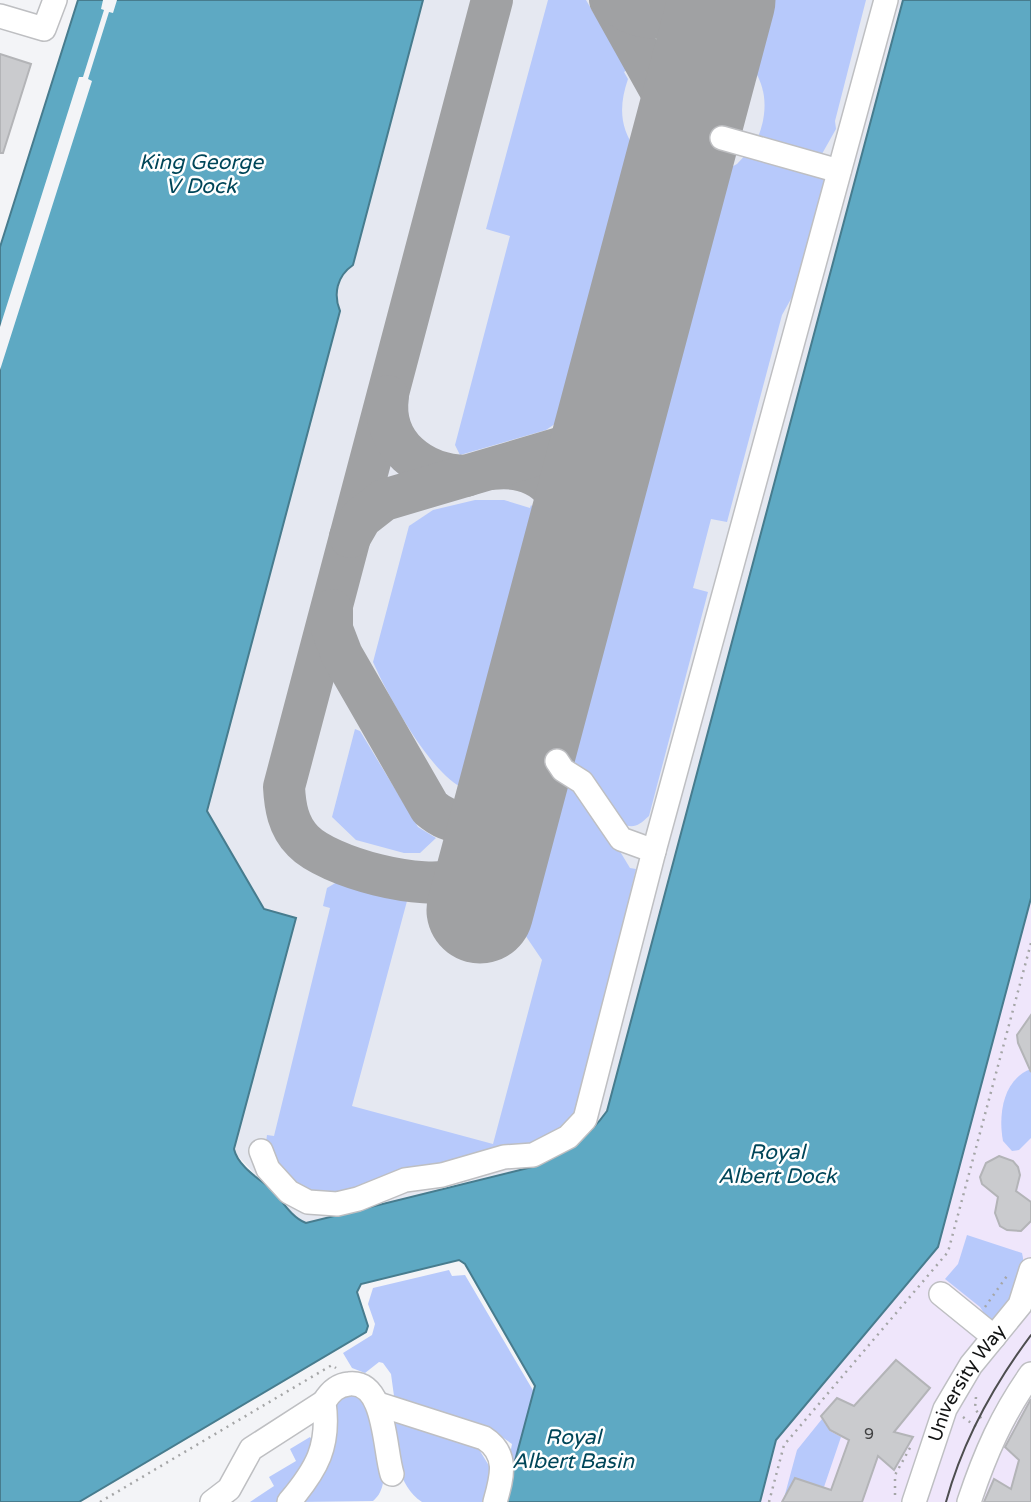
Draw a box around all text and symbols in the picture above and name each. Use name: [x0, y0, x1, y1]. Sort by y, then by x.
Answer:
water label: King George V Dock: [139, 150, 264, 199]
water label: Royal Albert Dock: [718, 1140, 838, 1189]
street label: University Way: [924, 1320, 1010, 1445]
house number: 9: [864, 1424, 874, 1444]
water label: Royal Albert Basin: [512, 1425, 635, 1474]

